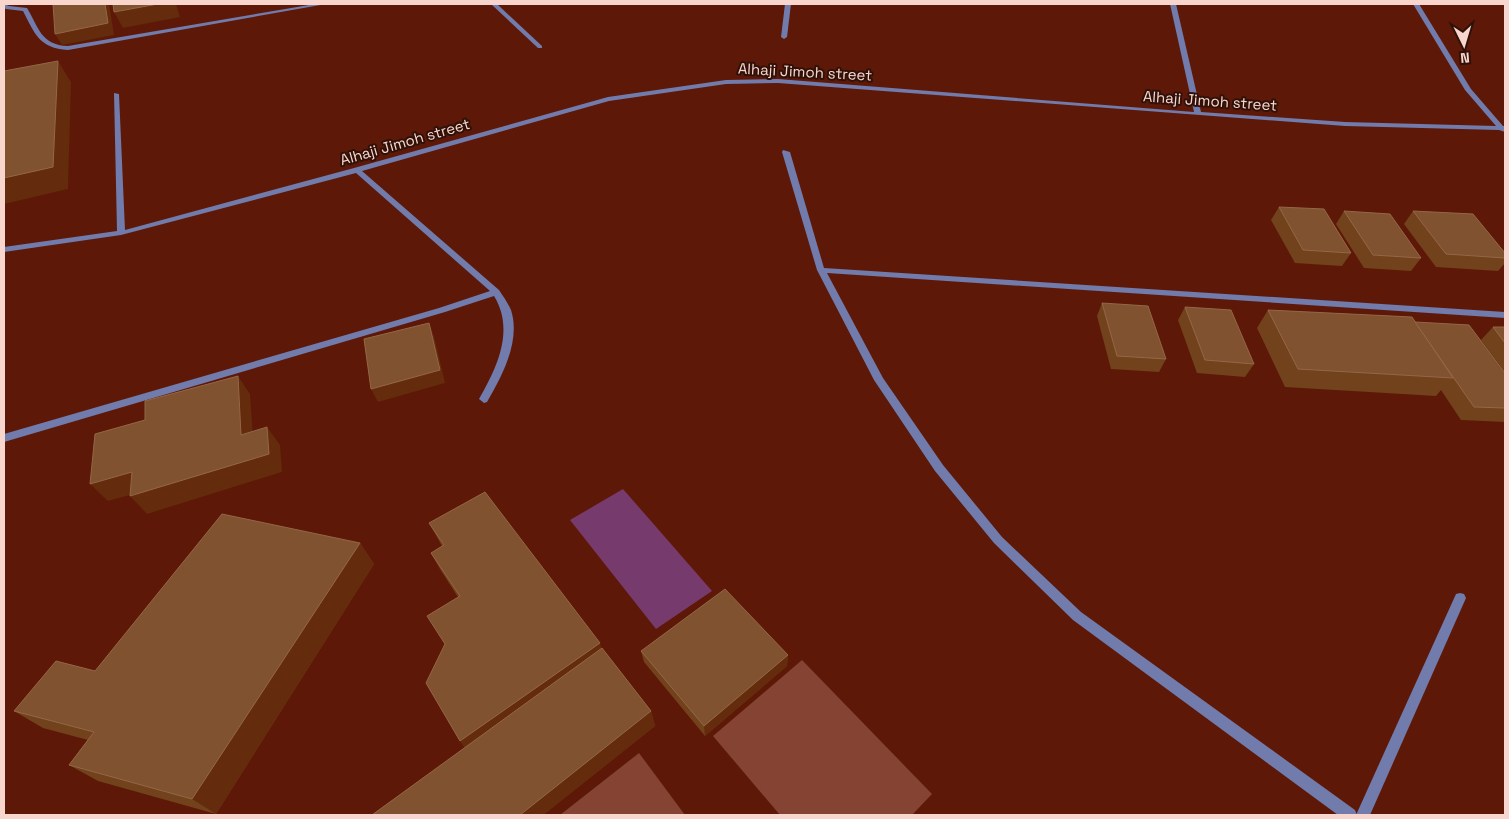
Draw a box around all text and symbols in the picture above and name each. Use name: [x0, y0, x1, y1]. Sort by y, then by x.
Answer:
north arrow: [1439, 20, 1489, 70]
text: N: [1460, 49, 1471, 67]
street label: Alhaji Jimoh street: [737, 58, 873, 85]
street label: Alhaji Jimoh street: [1142, 86, 1278, 115]
street label: Alhaji Jimoh street: [338, 114, 472, 169]

